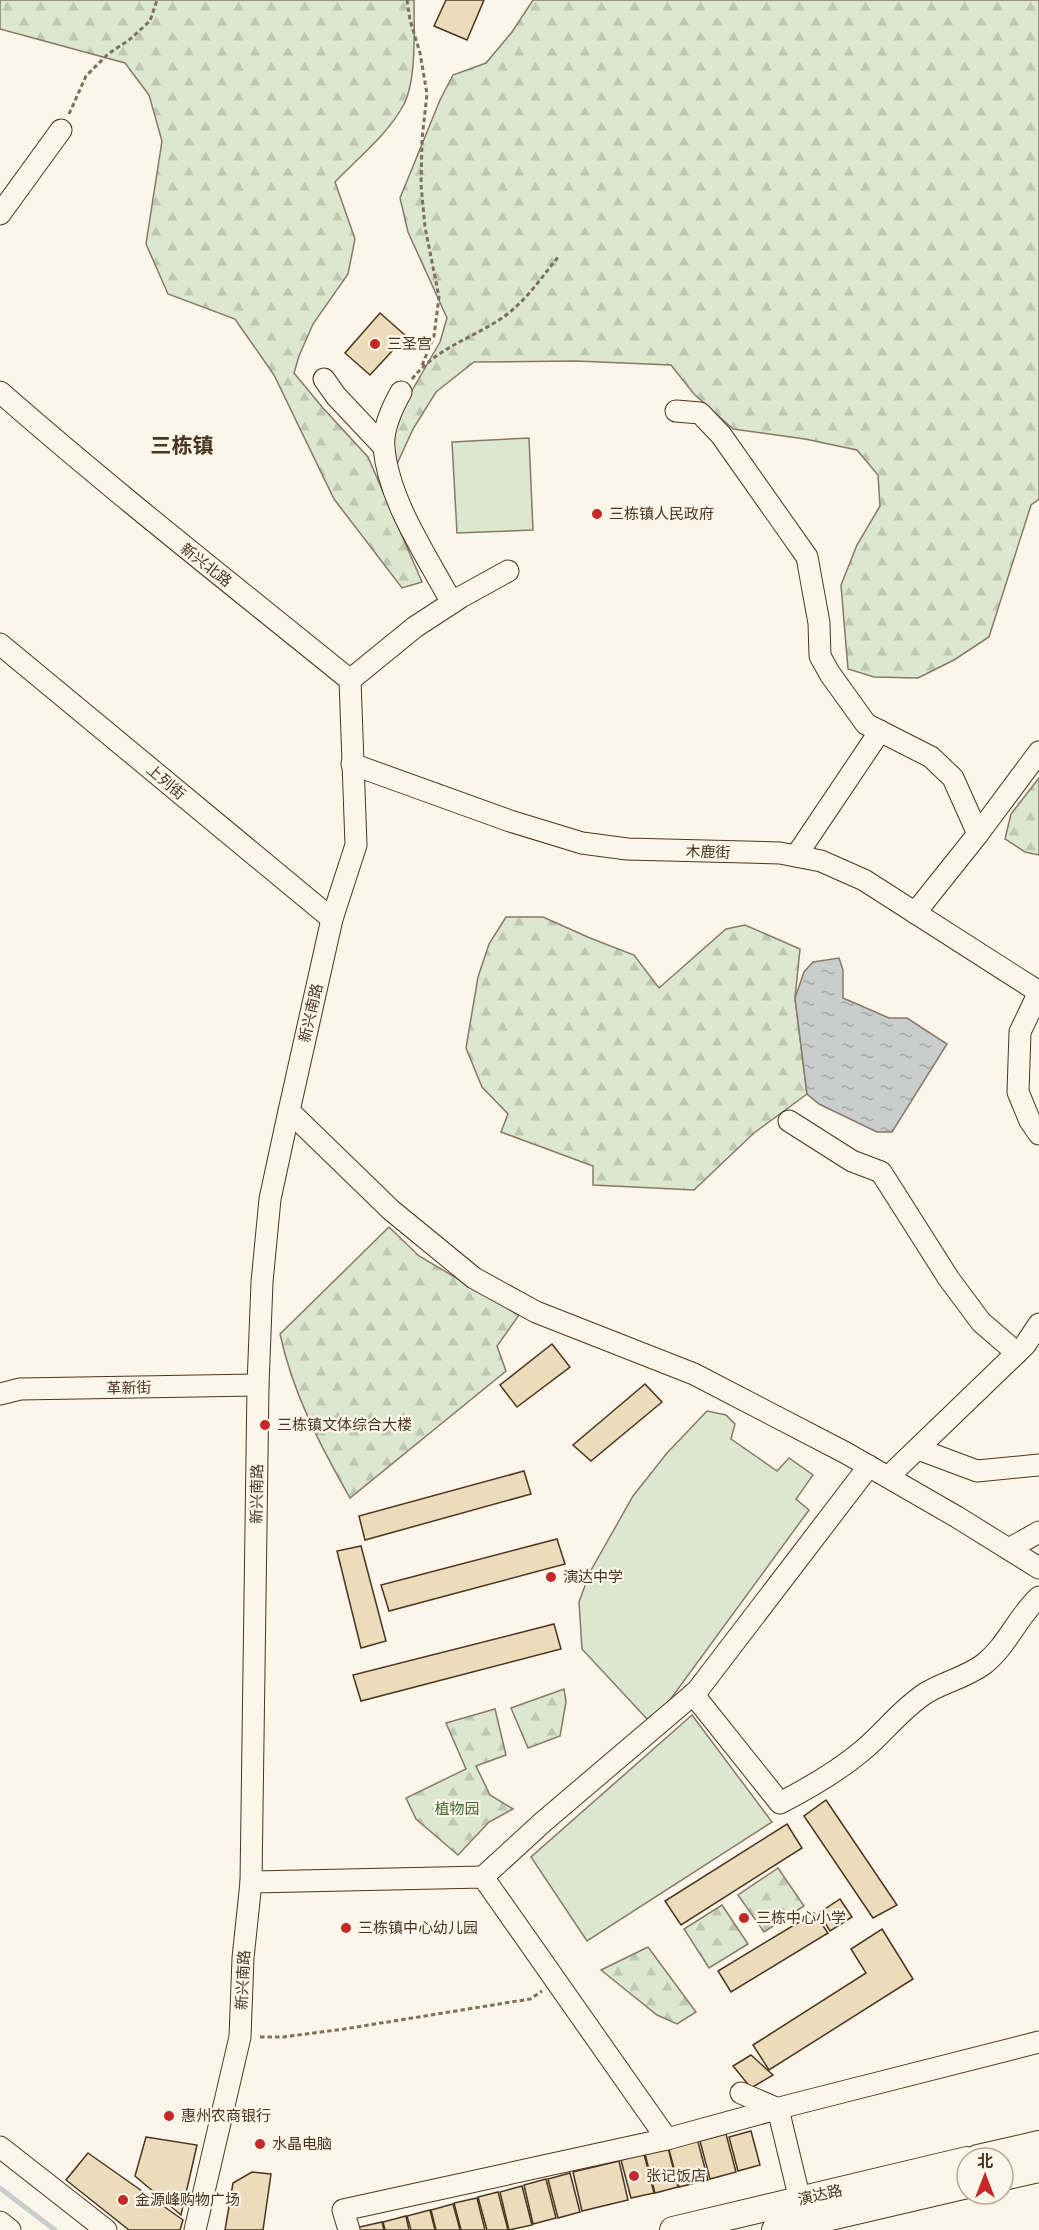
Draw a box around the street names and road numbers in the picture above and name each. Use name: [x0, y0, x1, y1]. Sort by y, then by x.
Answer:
street label: 新兴北路: [177, 539, 235, 591]
street label: 上列街: [143, 761, 189, 803]
street label: 木鹿街: [685, 842, 731, 862]
street label: 新兴南路: [295, 982, 327, 1044]
street label: 革新街: [106, 1379, 152, 1397]
street label: 新兴南路: [247, 1464, 267, 1524]
street label: 新兴南路: [232, 1950, 254, 2010]
street label: 演达路: [796, 2181, 844, 2209]

